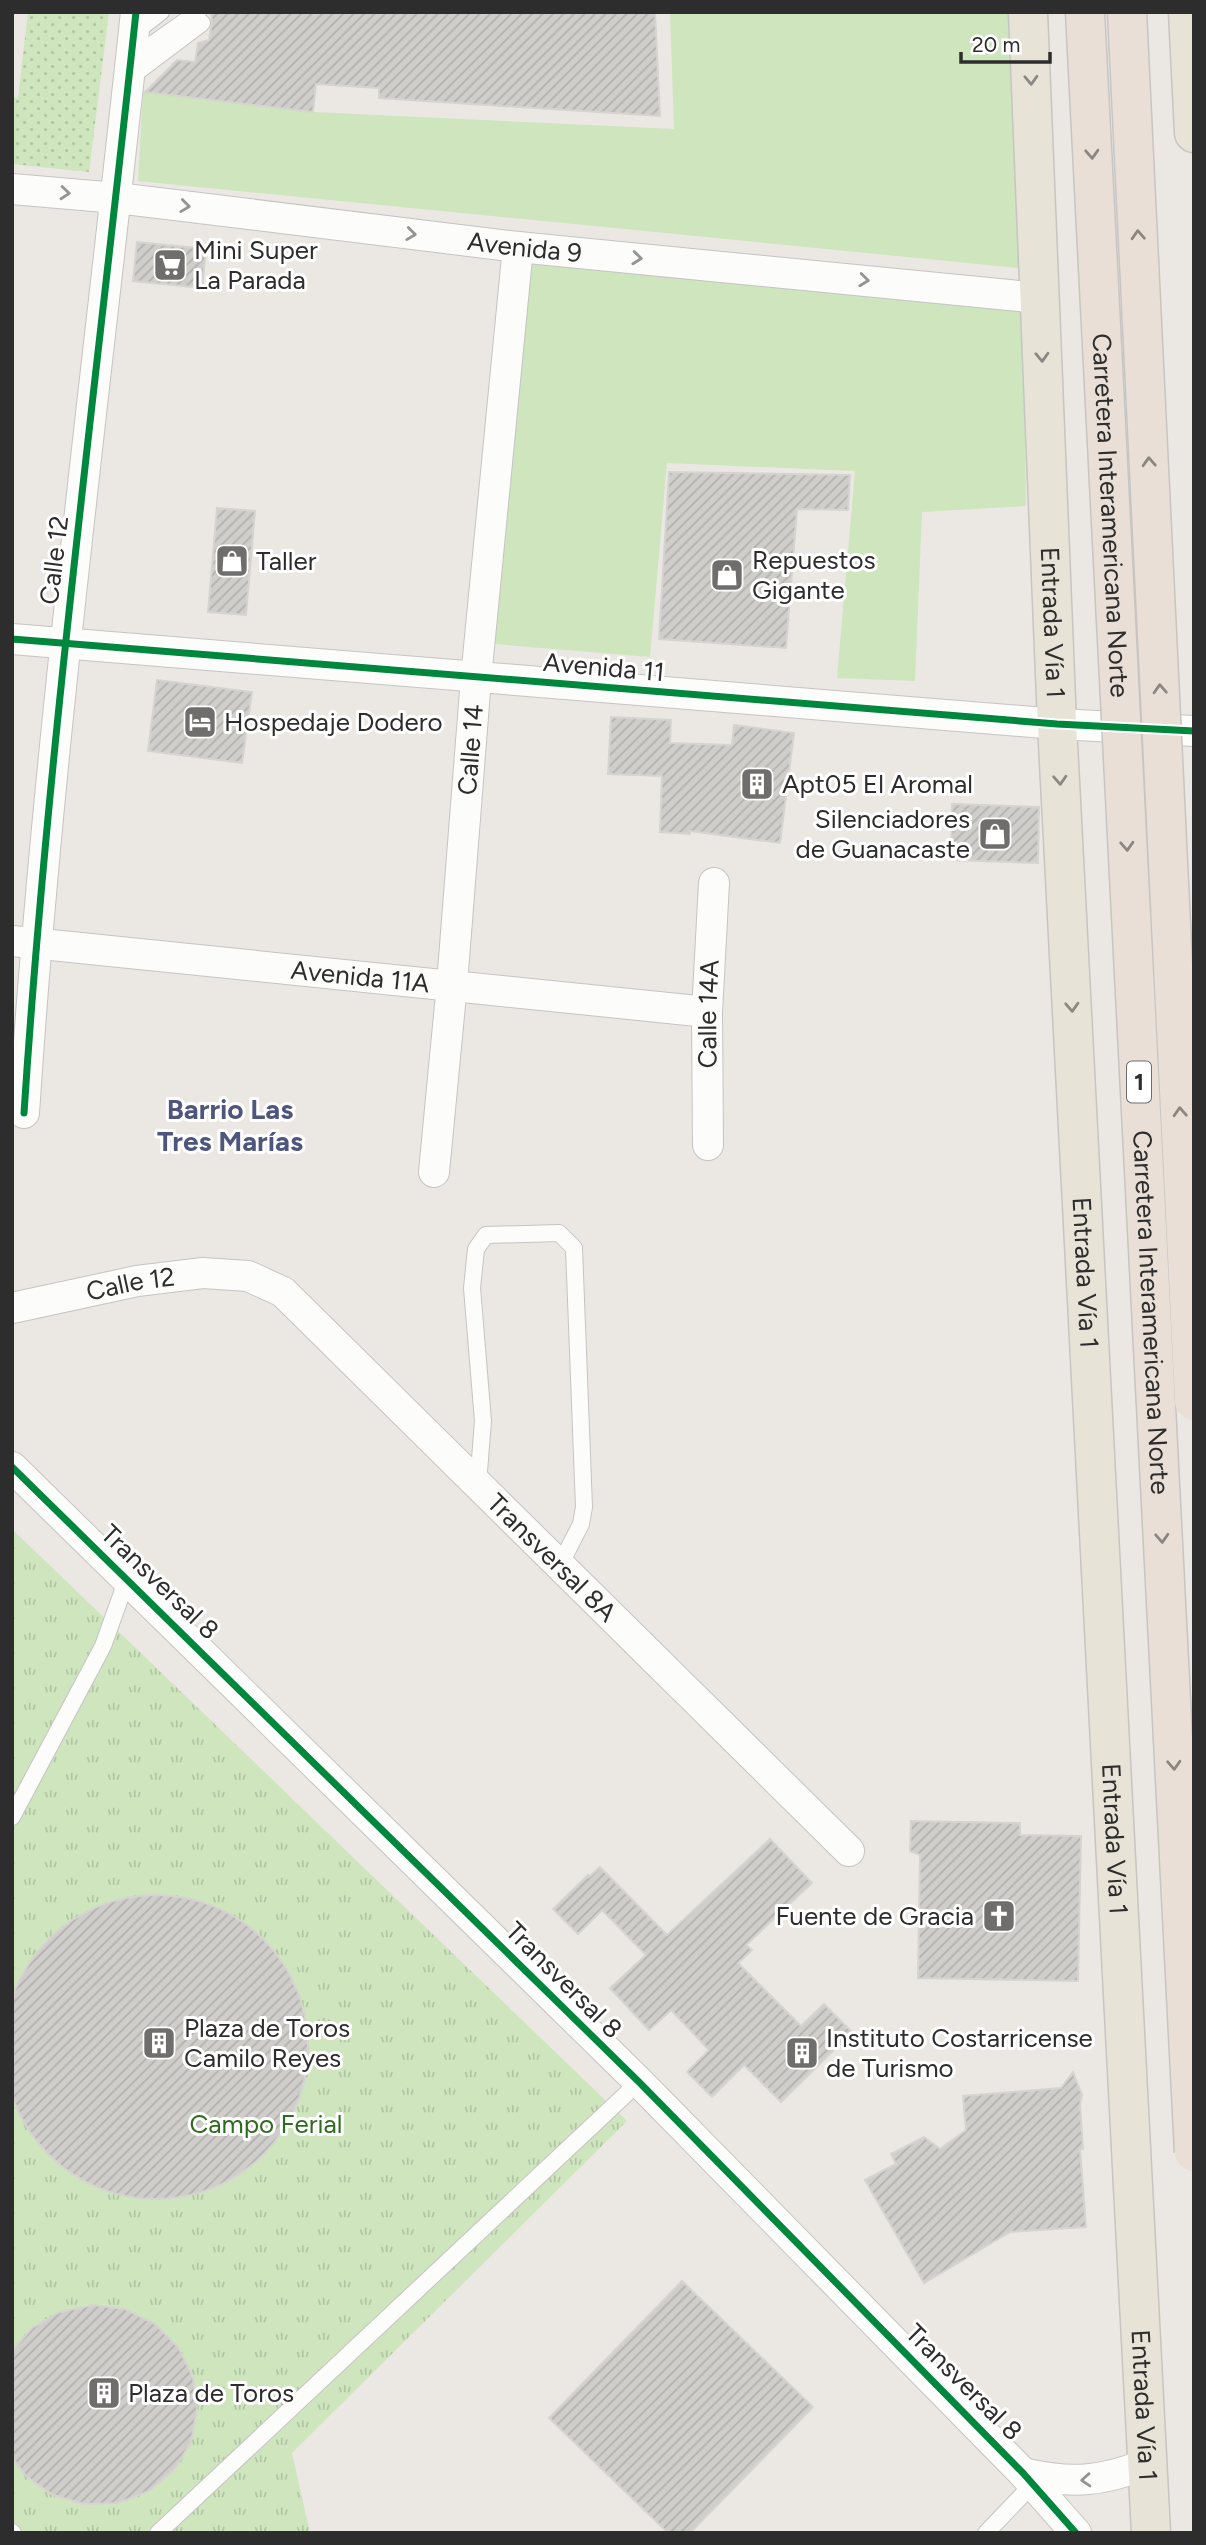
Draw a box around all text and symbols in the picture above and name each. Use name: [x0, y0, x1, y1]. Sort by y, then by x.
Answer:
scale bar: [961, 21, 1050, 65]
text: 20 m: [972, 32, 1020, 57]
one-way arrow: [1023, 76, 1039, 86]
one-way arrow: [1084, 149, 1099, 160]
one-way arrow: [60, 185, 71, 200]
one-way arrow: [179, 199, 191, 214]
street label: Avenida 9: [466, 225, 583, 269]
one-way arrow: [405, 226, 417, 241]
one-way arrow: [1130, 229, 1145, 240]
place label: Mini Super La Parada: [194, 234, 318, 296]
supermarket icon: Mini Super La Parada: [151, 246, 189, 284]
one-way arrow: [631, 251, 643, 266]
one-way arrow: [858, 273, 869, 288]
street label: Carretera Interamericana Norte: [1085, 332, 1136, 698]
one-way arrow: [1034, 351, 1049, 362]
one-way arrow: [1141, 456, 1156, 467]
street label: Calle 12: [33, 514, 75, 606]
shop icon: Taller: [213, 542, 251, 580]
place label: Repuestos Gigante: [752, 544, 876, 606]
place label: Taller: [256, 545, 317, 577]
street label: Entrada Vía 1: [1034, 546, 1072, 699]
shop icon: Repuestos Gigante: [708, 556, 746, 594]
street label: Avenida 11: [542, 646, 666, 688]
one-way arrow: [1152, 683, 1167, 694]
hotel icon: Hospedaje Dodero: [181, 703, 219, 741]
street label: Calle 14: [451, 703, 490, 796]
place label: Hospedaje Dodero: [224, 706, 443, 738]
building icon: Apt05 El Aromal: [738, 765, 776, 803]
place label: Apt05 El Aromal: [782, 768, 973, 800]
one-way arrow: [1053, 775, 1068, 786]
place label: Silenciadores de Guanacaste: [795, 803, 970, 865]
shop icon: Silenciadores de Guanacaste: [976, 815, 1014, 853]
one-way arrow: [1120, 841, 1135, 852]
street label: Avenida 11A: [289, 954, 432, 1000]
street label: Calle 14A: [691, 959, 726, 1068]
one-way arrow: [1064, 1002, 1079, 1013]
road number: 1: [1127, 1062, 1151, 1102]
district label: Barrio Las Tres Marías: [157, 1092, 303, 1158]
one-way arrow: [1172, 1106, 1187, 1117]
street label: Carretera Interamericana Norte: [1126, 1129, 1176, 1495]
street label: Entrada Vía 1: [1066, 1196, 1105, 1349]
street label: Calle 12: [83, 1261, 176, 1308]
street label: Transversal 8A: [481, 1487, 624, 1629]
street label: Transversal 8: [94, 1518, 226, 1646]
one-way arrow: [1155, 1533, 1170, 1544]
one-way arrow: [1166, 1760, 1181, 1771]
street label: Entrada Vía 1: [1095, 1763, 1135, 1915]
church icon: Fuente de Gracia: [980, 1897, 1018, 1935]
place label: Fuente de Gracia: [776, 1900, 974, 1932]
street label: Transversal 8: [499, 1915, 629, 2045]
place label: Plaza de Toros Camilo Reyes: [184, 2012, 350, 2074]
place label: Instituto Costarricense de Turismo: [826, 2022, 1093, 2084]
building icon: Plaza de Toros Camilo Reyes: [140, 2024, 178, 2062]
building icon: Instituto Costarricense de Turismo: [783, 2034, 821, 2072]
park label: Campo Ferial: [190, 2108, 342, 2140]
street label: Transversal 8: [899, 2317, 1029, 2447]
street label: Entrada Vía 1: [1124, 2329, 1164, 2482]
building icon: Plaza de Toros: [85, 2374, 123, 2412]
place label: Plaza de Toros: [128, 2377, 294, 2409]
one-way arrow: [1080, 2472, 1091, 2487]

